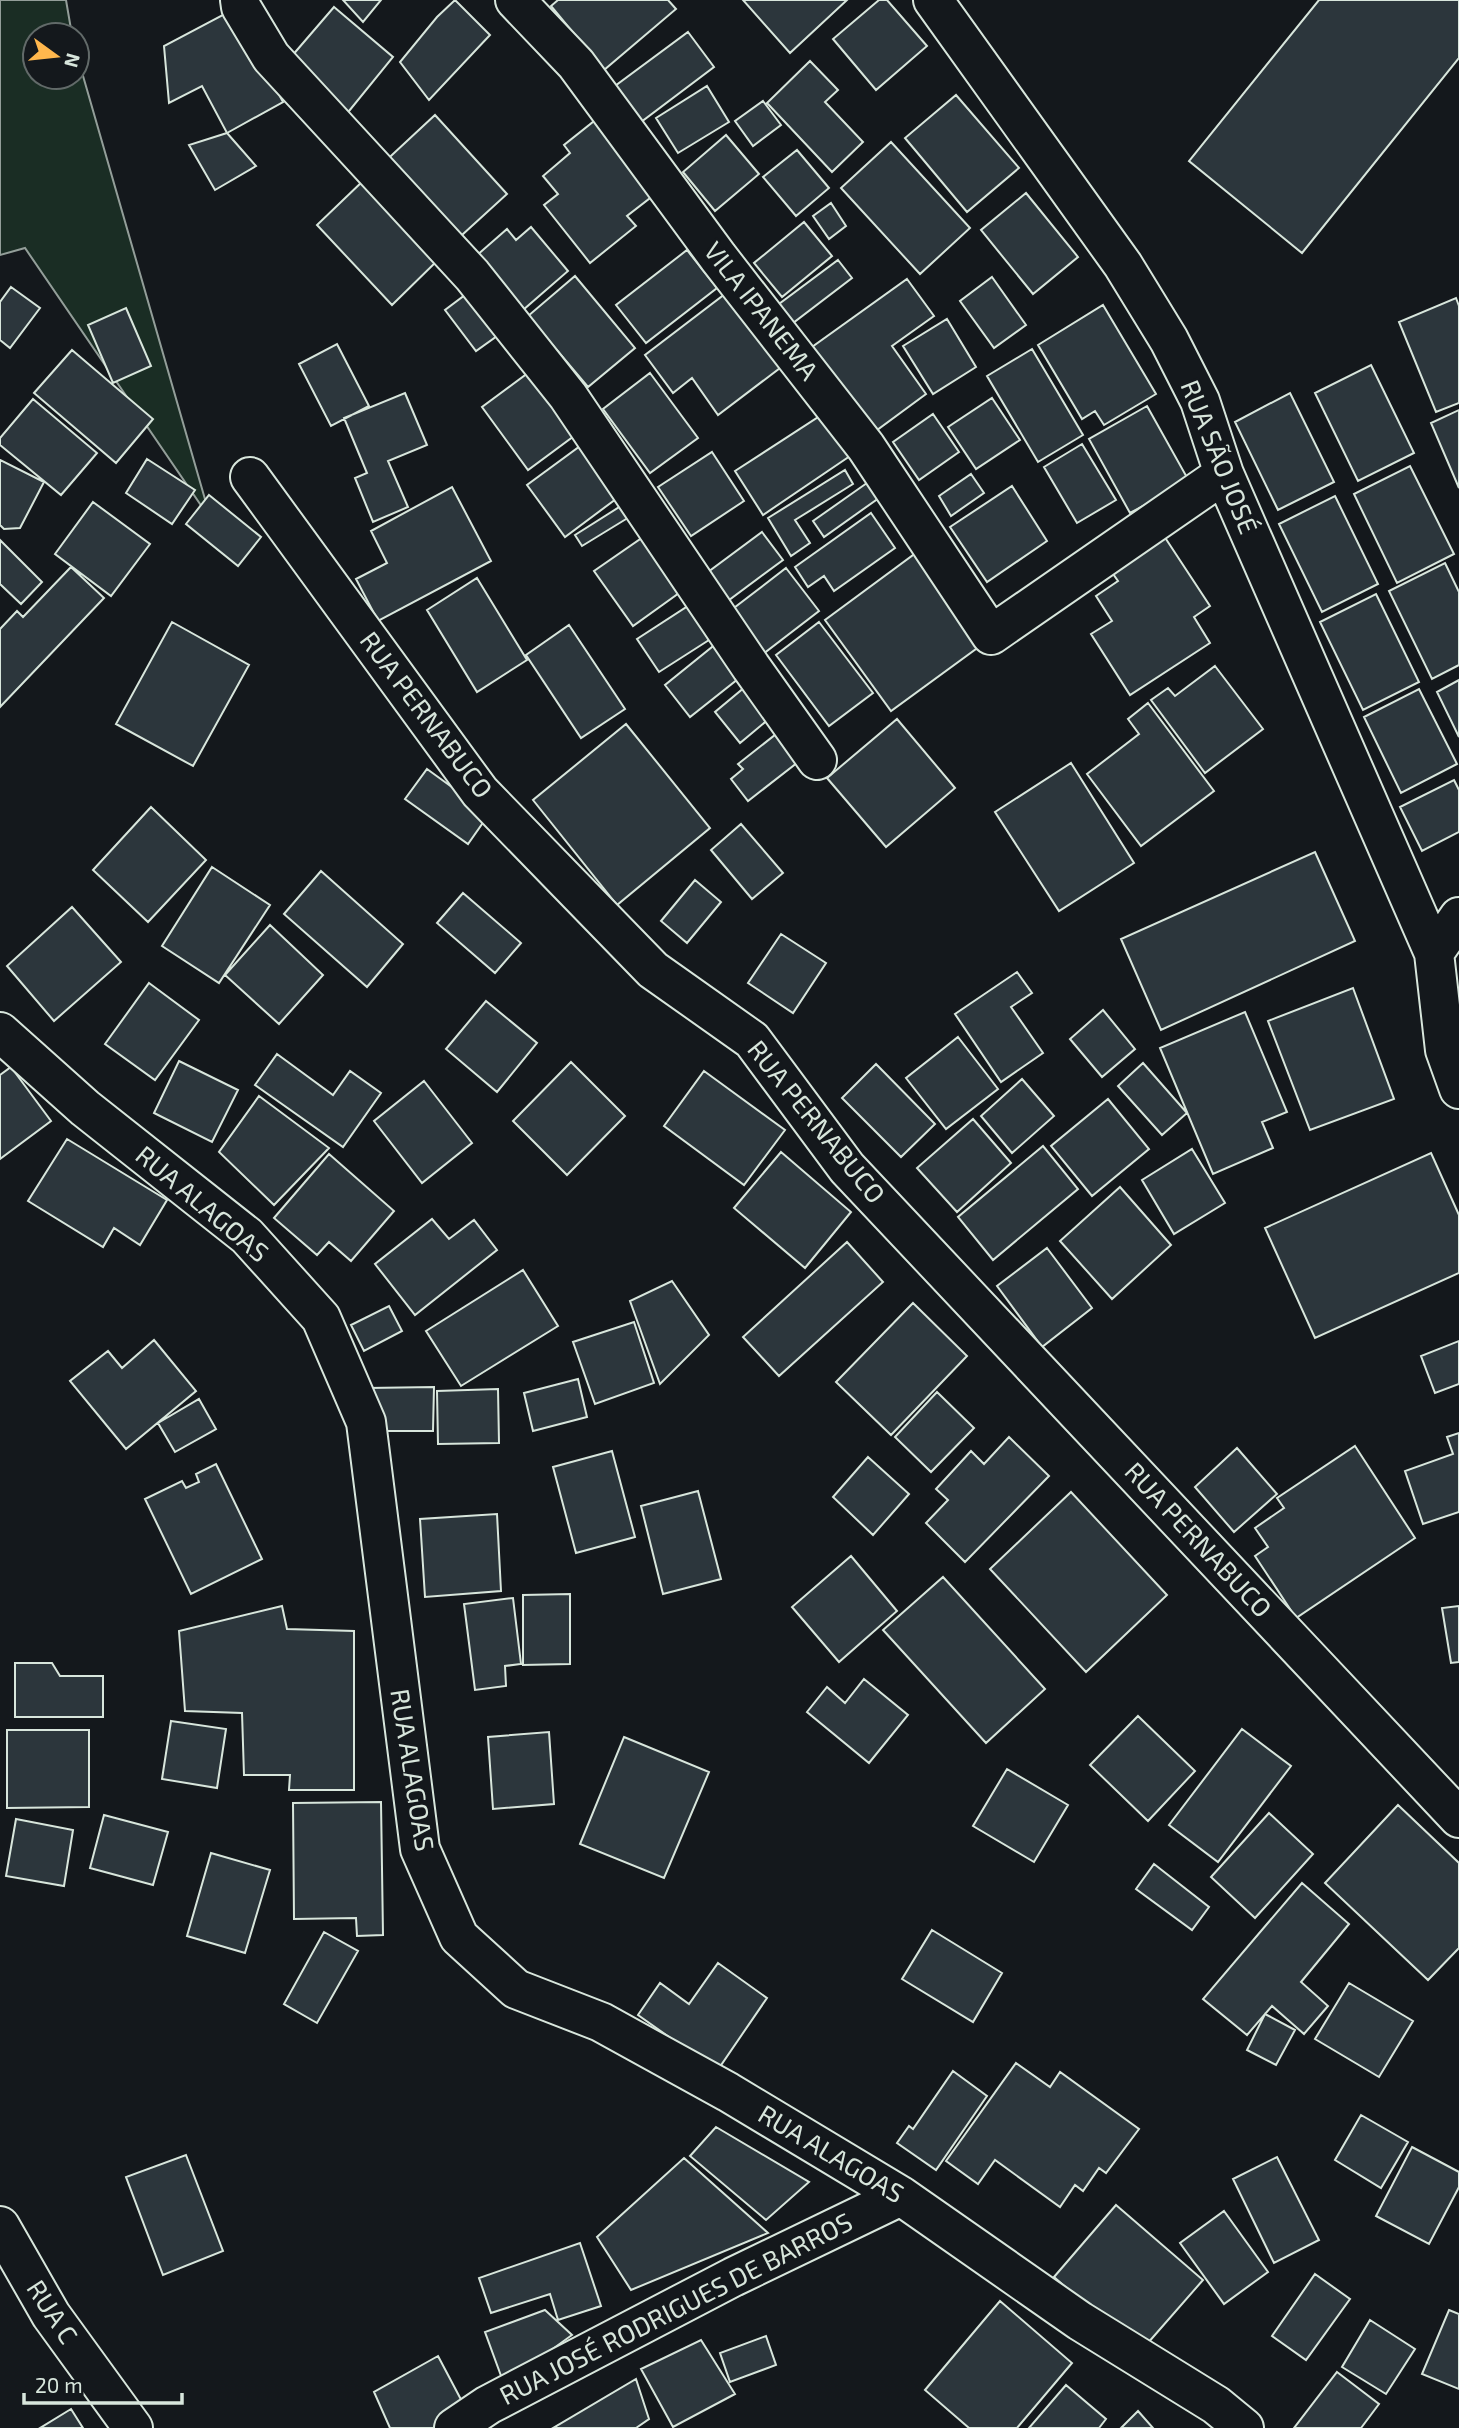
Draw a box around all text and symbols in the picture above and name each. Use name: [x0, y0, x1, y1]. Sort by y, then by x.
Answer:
north arrow: [21, 21, 91, 91]
text: N: [60, 51, 86, 70]
street label: VILA IPANEMA: [699, 235, 826, 385]
street label: RUA SÃO JOSÉ: [1175, 375, 1265, 538]
street label: RUA PERNABUCO: [355, 625, 500, 803]
street label: RUA PERNABUCO: [742, 1033, 892, 1209]
street label: RUA ALAGOAS: [130, 1138, 276, 1267]
street label: RUA PERNABUCO: [1119, 1455, 1279, 1623]
street label: RUA ALAGOAS: [385, 1686, 442, 1853]
street label: RUA ALAGOAS: [754, 2097, 910, 2208]
street label: RUA JOSÉ RODRIGUES DE BARROS: [494, 2205, 857, 2410]
street label: RUA C: [21, 2274, 85, 2349]
scale bar: [24, 2362, 182, 2406]
text: 20 m: [35, 2372, 83, 2397]

